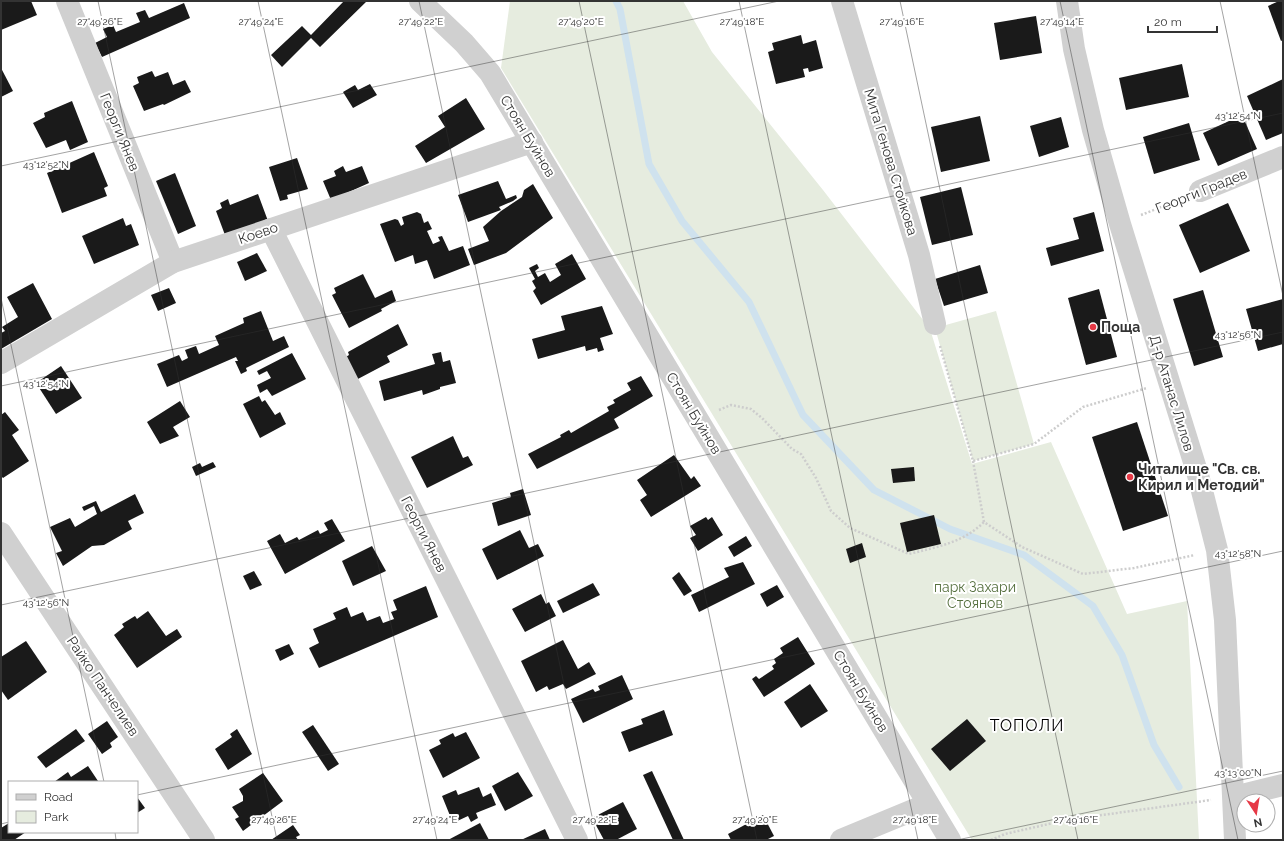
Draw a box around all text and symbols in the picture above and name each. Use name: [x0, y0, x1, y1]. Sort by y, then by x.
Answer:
scale bar: [1148, 8, 1217, 34]
text: 20 m: [1154, 15, 1182, 29]
text: 27°49'26"E: [77, 16, 123, 27]
text: 27°49'24"E: [238, 16, 284, 27]
text: 27°49'22"E: [399, 16, 443, 27]
text: 27°49'20"E: [558, 16, 604, 27]
text: 27°49'18"E: [720, 16, 764, 27]
text: 27°49'16"E: [880, 16, 924, 27]
text: 27°49'14"E: [1040, 16, 1084, 27]
street label: Мита Генова Стойкова: [861, 87, 921, 237]
street label: Георги Янев: [97, 91, 143, 173]
street label: Стоян Буйнов: [497, 92, 559, 180]
text: 43°12'54"N: [1215, 110, 1261, 121]
text: 43°12'52"N: [23, 159, 69, 170]
street label: Георги Градев: [1153, 165, 1249, 217]
street label: Коево: [236, 219, 280, 247]
place label: Поща: [1101, 319, 1140, 335]
marker: Поща: [1088, 322, 1098, 332]
text: 43°12'56"N: [1215, 329, 1261, 340]
street label: Д-р Атанас Лилов: [1147, 333, 1197, 453]
street label: Стоян Буйнов: [663, 369, 725, 457]
text: 43°12'54"N: [23, 378, 69, 389]
place label: Читалище "Св. св. Кирил и Методий": [1138, 461, 1265, 493]
marker: Читалище "Св. св. Кирил и Методий": [1125, 472, 1135, 482]
street label: Георги Янев: [398, 493, 450, 575]
text: 43°12'58"N: [1215, 548, 1261, 559]
park label: парк Захари Стоянов: [934, 579, 1016, 611]
text: 43°12'56"N: [23, 597, 69, 608]
street label: Райко Панчелиев: [64, 633, 142, 739]
street label: Стоян Буйнов: [830, 647, 892, 735]
district label: ТОПОЛИ: [990, 716, 1064, 735]
text: 43°13'00"N: [1214, 767, 1262, 778]
legend: [8, 781, 138, 833]
text: Road: [44, 790, 73, 804]
north arrow: [1236, 793, 1276, 833]
text: Park: [44, 810, 69, 824]
text: 27°49'26"E: [251, 814, 297, 825]
text: 27°49'24"E: [412, 814, 458, 825]
text: 27°49'22"E: [573, 814, 617, 825]
text: 27°49'20"E: [732, 814, 778, 825]
text: 27°49'18"E: [893, 814, 937, 825]
text: 27°49'16"E: [1054, 814, 1098, 825]
text: N: [1253, 815, 1263, 830]

